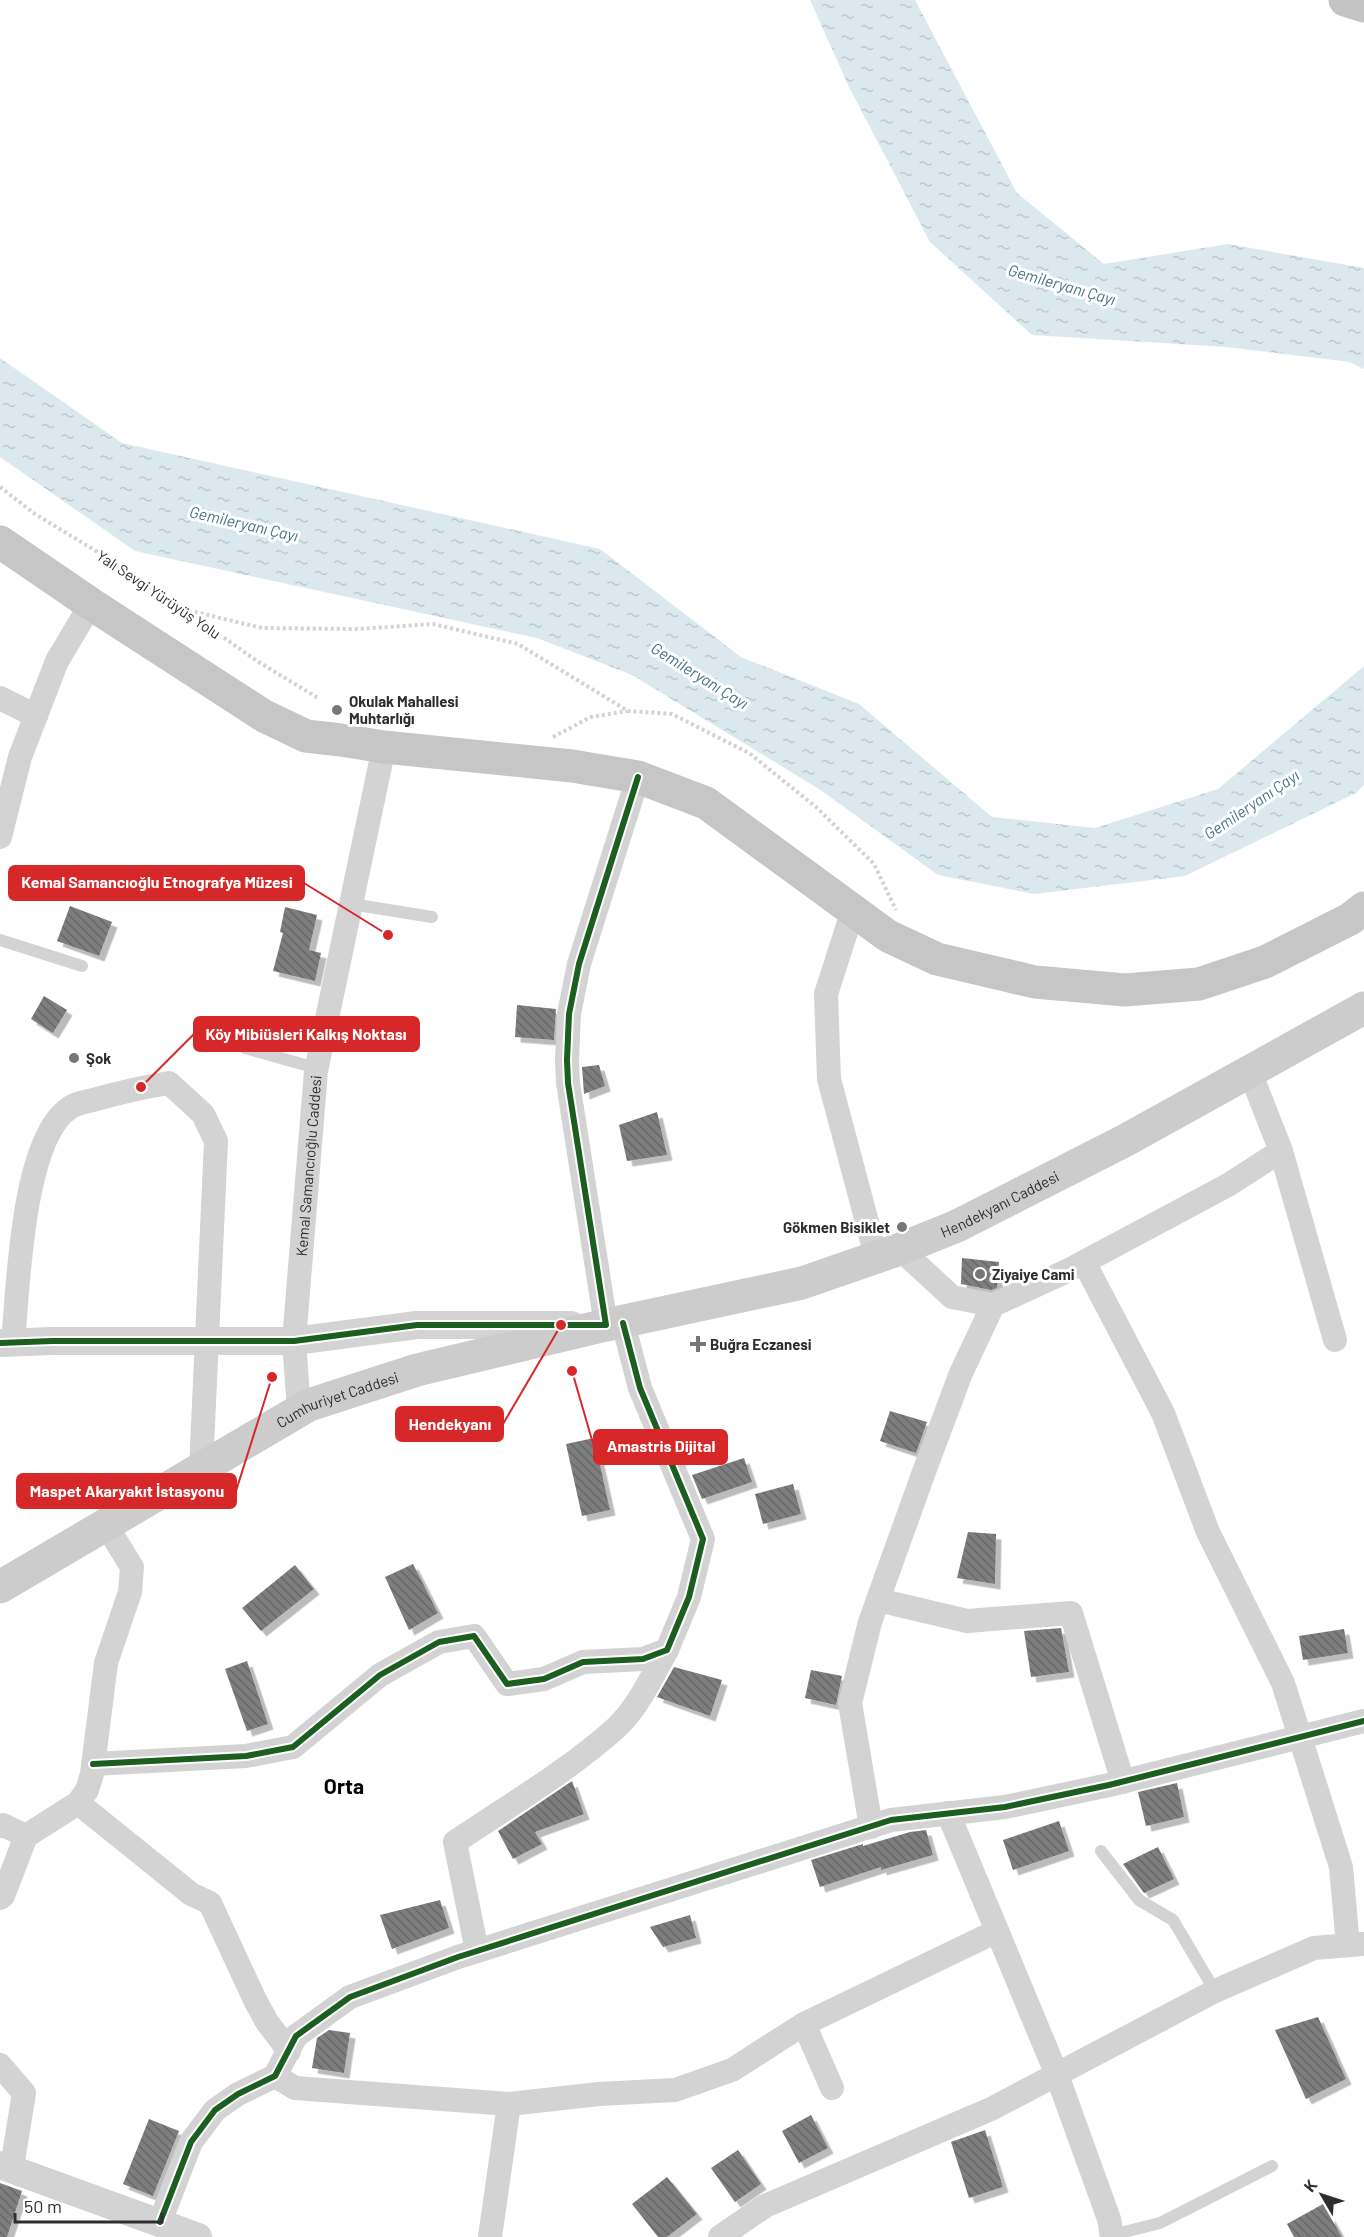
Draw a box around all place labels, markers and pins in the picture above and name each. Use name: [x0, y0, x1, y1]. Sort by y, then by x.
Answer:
place label: Okulak Mahallesi Muhtarlığı: [349, 692, 459, 727]
marker: Okulak Mahallesi Muhtarlığı: [330, 703, 344, 717]
callout: Kemal Samancıoğlu Etnografya Müzesi: [9, 866, 304, 900]
callout: Köy Mibiüsleri Kalkış Noktası: [194, 1017, 419, 1051]
place label: Şok: [86, 1049, 111, 1067]
marker: Şok: [67, 1051, 81, 1065]
place label: Gökmen Bisiklet: [783, 1218, 890, 1236]
marker: Gökmen Bisiklet: [895, 1220, 909, 1234]
place label: Ziyaiye Cami: [992, 1265, 1075, 1283]
marker: Ziyaiye Cami: [973, 1267, 987, 1281]
place label: Buğra Eczanesi: [710, 1335, 812, 1353]
marker: Buğra Eczanesi: [691, 1337, 705, 1351]
callout: Hendekyanı: [396, 1407, 503, 1441]
callout: Amastris Dijital: [594, 1430, 727, 1464]
callout: Maspet Akaryakıt İstasyonu: [17, 1474, 236, 1508]

